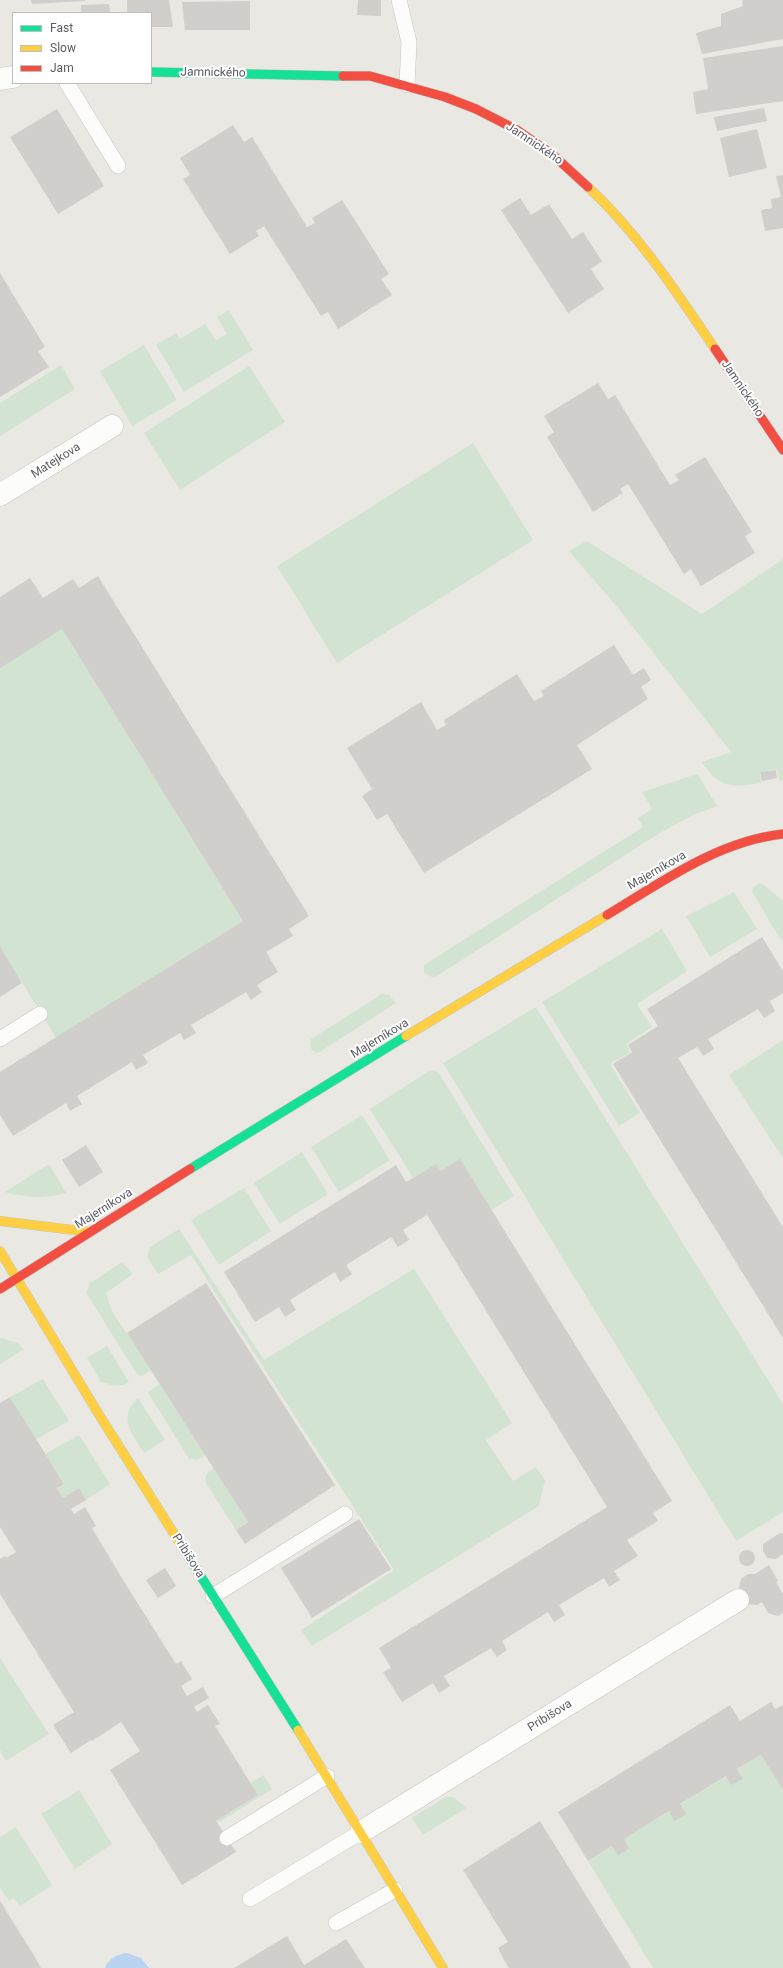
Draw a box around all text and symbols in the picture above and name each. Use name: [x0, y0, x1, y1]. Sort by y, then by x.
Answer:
legend: [12, 12, 152, 84]
text: Fast: [50, 21, 73, 35]
text: Slow: [50, 41, 76, 55]
text: Jam: [50, 61, 74, 75]
street label: Jamnického: [180, 65, 246, 81]
street label: Jamnického: [503, 120, 565, 168]
street label: Jamnického: [718, 358, 766, 420]
street label: Matejkova: [29, 440, 83, 482]
street label: Majerníkova: [625, 849, 689, 893]
street label: Majerníkova: [348, 1016, 412, 1062]
street label: Majerníkova: [73, 1186, 135, 1232]
street label: Pribišova: [169, 1531, 207, 1581]
street label: Pribišova: [525, 1697, 575, 1735]

